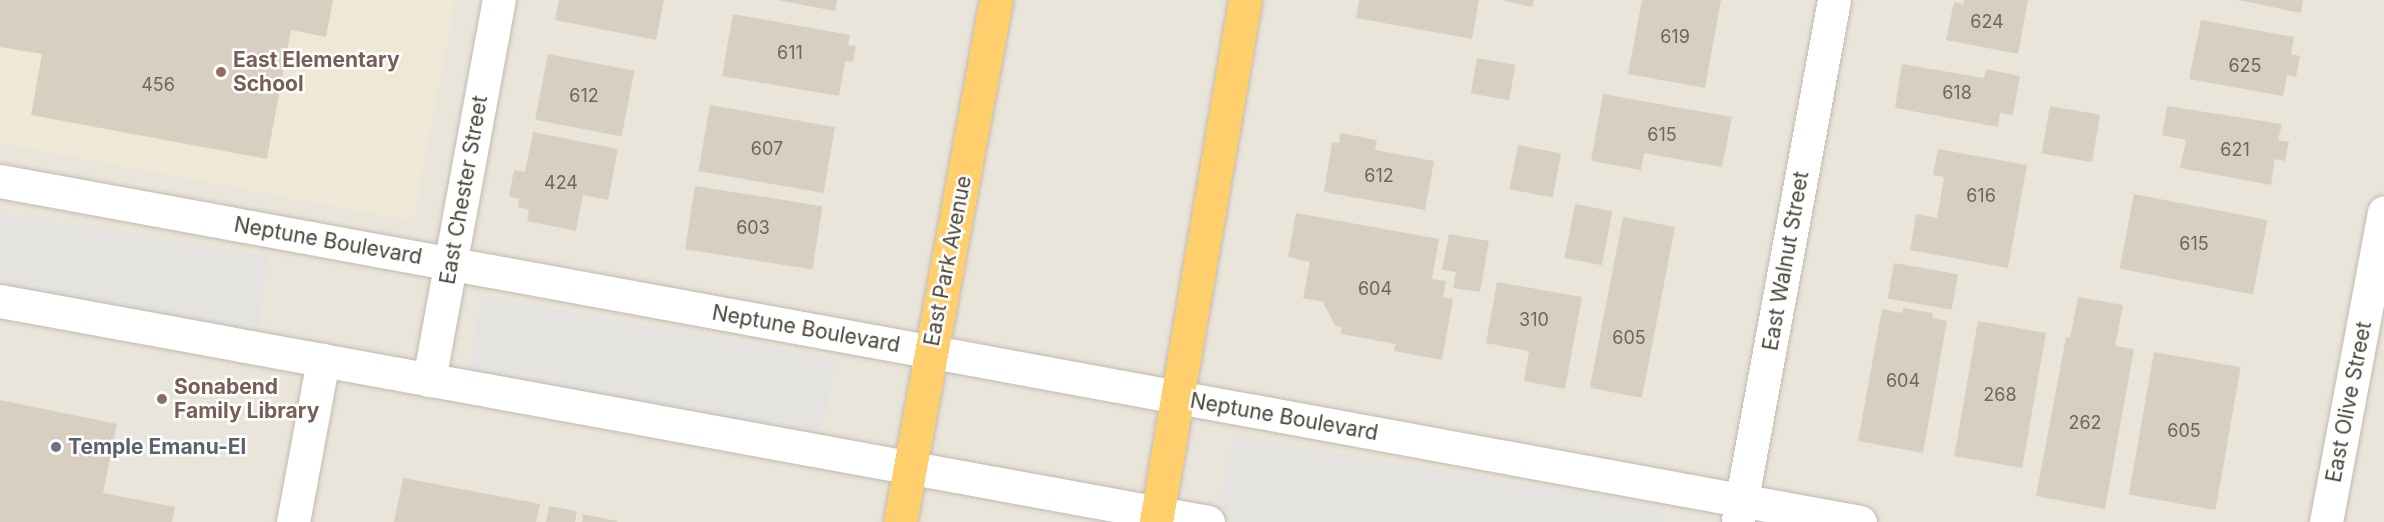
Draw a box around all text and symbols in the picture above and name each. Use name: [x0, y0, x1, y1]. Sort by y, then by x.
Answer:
house number: 624: [1970, 11, 2004, 33]
house number: 619: [1660, 26, 1690, 48]
house number: 611: [777, 42, 803, 64]
place label: East Elementary School: [233, 47, 400, 97]
house number: 625: [2228, 55, 2262, 77]
marker: East Elementary School: [214, 65, 228, 79]
house number: 456: [141, 74, 175, 96]
house number: 618: [1942, 82, 1972, 104]
house number: 612: [569, 85, 599, 107]
street label: East Chester Street: [435, 94, 493, 286]
house number: 615: [1647, 124, 1677, 146]
house number: 607: [751, 138, 783, 160]
house number: 621: [2220, 139, 2250, 161]
house number: 612: [1364, 165, 1394, 187]
street label: East Walnut Street: [1758, 169, 1814, 353]
house number: 424: [544, 172, 578, 194]
street label: East Park Avenue: [919, 174, 977, 348]
house number: 616: [1966, 185, 1996, 207]
street label: Neptune Boulevard: [232, 212, 424, 270]
house number: 603: [736, 217, 770, 239]
house number: 615: [2179, 233, 2209, 255]
house number: 604: [1358, 278, 1392, 300]
street label: Neptune Boulevard: [710, 300, 902, 358]
house number: 310: [1519, 309, 1549, 331]
street label: East Olive Street: [2321, 319, 2377, 485]
house number: 605: [1612, 327, 1646, 349]
house number: 604: [1886, 370, 1920, 392]
place label: Sonabend Family Library: [174, 374, 319, 424]
house number: 268: [1983, 384, 2017, 406]
street label: Neptune Boulevard: [1188, 388, 1380, 446]
marker: Sonabend Family Library: [155, 392, 169, 406]
house number: 262: [2068, 412, 2102, 434]
house number: 605: [2167, 420, 2201, 442]
place label: Temple Emanu-El: [68, 434, 246, 460]
marker: Temple Emanu-El: [49, 440, 63, 454]

